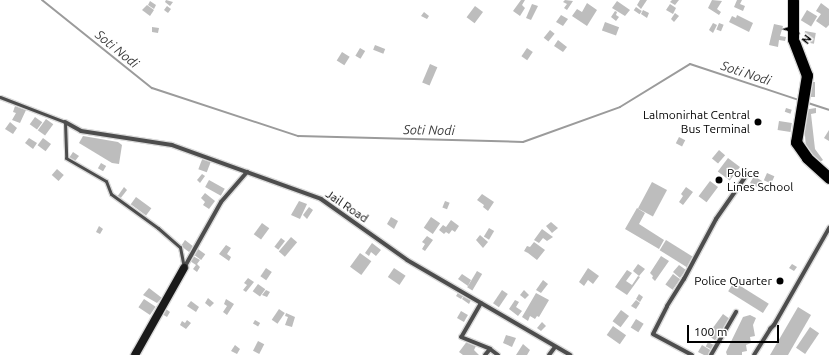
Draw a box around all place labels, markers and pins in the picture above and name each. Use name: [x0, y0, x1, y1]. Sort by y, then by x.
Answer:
place label: Lalmonirhat Central Bus Terminal: [643, 108, 750, 136]
marker: Lalmonirhat Central Bus Terminal: [753, 117, 763, 127]
place label: Police Lines School: [727, 166, 793, 194]
marker: Police Lines School: [714, 175, 724, 185]
place label: Police Quarter: [694, 274, 772, 288]
marker: Police Quarter: [775, 276, 785, 286]

